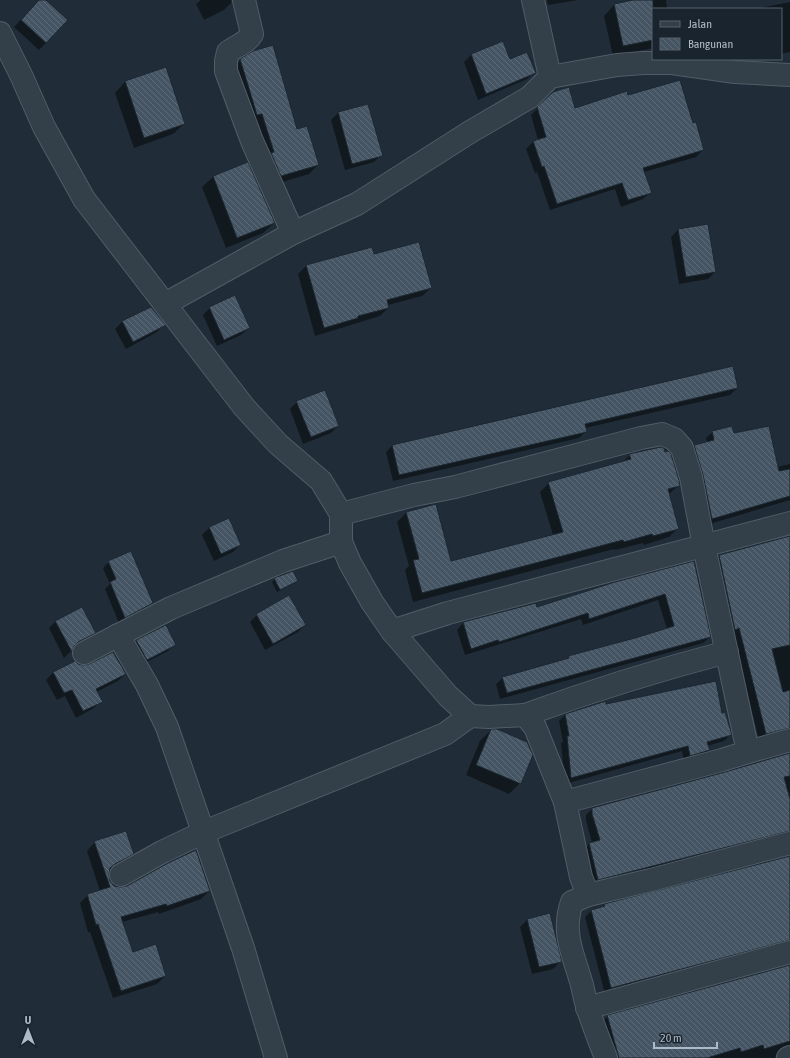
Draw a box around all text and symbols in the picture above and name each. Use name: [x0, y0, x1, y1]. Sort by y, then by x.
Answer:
legend: [652, 8, 782, 60]
text: Jalan: [688, 17, 712, 31]
text: Bangunan: [688, 37, 733, 51]
north arrow: [8, 1010, 48, 1050]
text: U: [25, 1014, 31, 1026]
scale bar: [654, 1024, 717, 1050]
text: 20 m: [660, 1031, 682, 1045]

